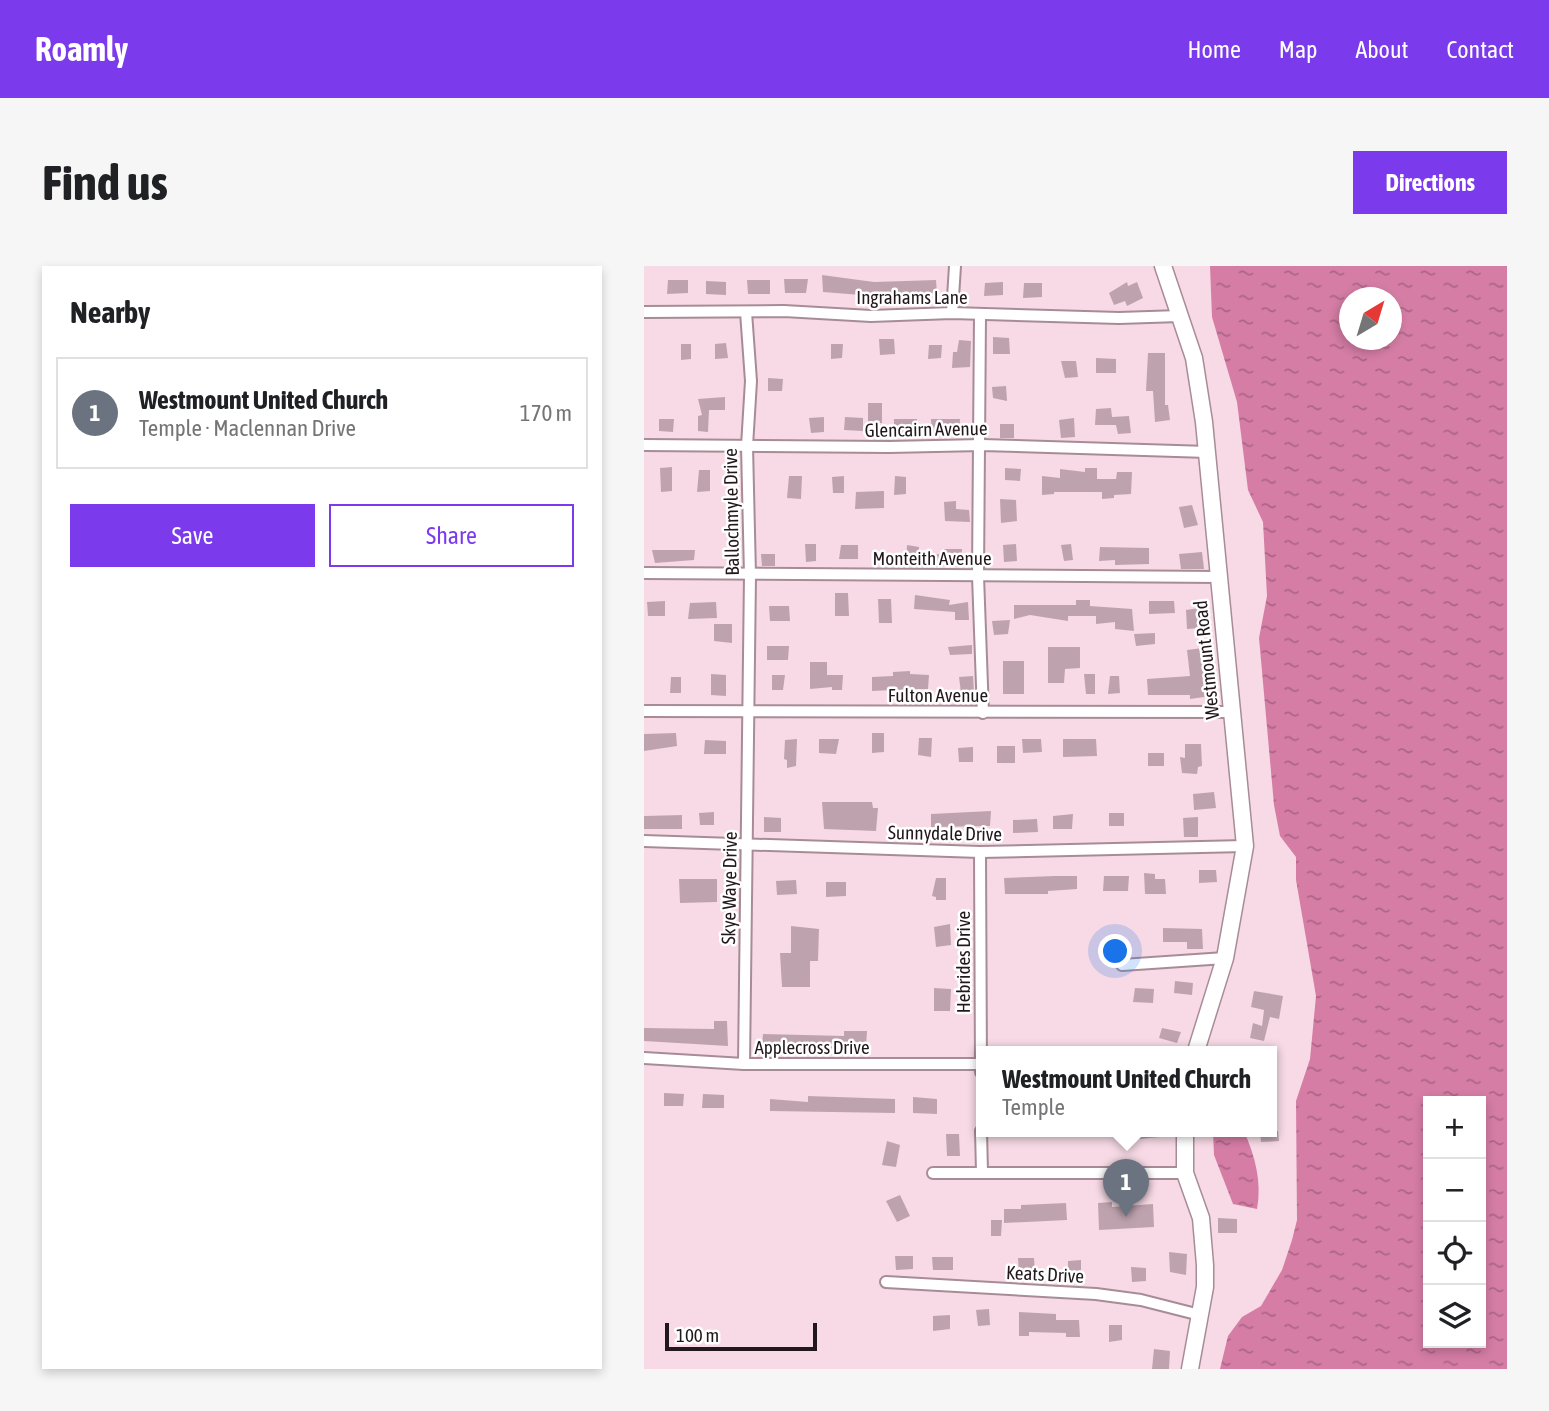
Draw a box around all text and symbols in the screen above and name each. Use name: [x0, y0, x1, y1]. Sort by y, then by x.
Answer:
text: Roamly: [35, 30, 128, 68]
text: Home: [1187, 36, 1241, 63]
text: Map: [1279, 36, 1317, 63]
text: About: [1355, 36, 1408, 63]
text: Contact: [1446, 36, 1514, 63]
button: Directions: [1353, 151, 1507, 214]
text: Find us: [42, 154, 168, 210]
street label: Ingrahams Lane: [856, 286, 968, 308]
north arrow: [1339, 287, 1402, 350]
text: Nearby: [70, 295, 150, 329]
text: Westmount United Church: [139, 385, 388, 415]
text: 1: [90, 400, 100, 426]
text: 170 m: [520, 400, 572, 426]
text: Temple · Maclennan Drive: [139, 415, 356, 441]
street label: Glencairn Avenue: [864, 417, 988, 441]
street label: Ballochmyle Drive: [719, 448, 743, 576]
button: Save: [70, 504, 315, 567]
button: Share: [329, 504, 574, 567]
street label: Monteith Avenue: [872, 547, 992, 569]
street label: Westmount Road: [1189, 599, 1223, 721]
street label: Fulton Avenue: [888, 684, 988, 706]
street label: Sunnydale Drive: [888, 821, 1002, 845]
street label: Skye Waye Drive: [717, 831, 741, 945]
street label: Hebrides Drive: [952, 911, 974, 1013]
your location: [1098, 934, 1132, 968]
street label: Applecross Drive: [754, 1036, 870, 1058]
popup: [976, 1046, 1277, 1137]
text: Westmount United Church: [1002, 1064, 1251, 1094]
text: Temple: [1002, 1094, 1065, 1120]
map controls: [1423, 1096, 1486, 1348]
button: +: [1423, 1096, 1486, 1159]
pin: 1: [1103, 1159, 1149, 1217]
button: −: [1423, 1159, 1486, 1222]
button: locate: [1423, 1222, 1486, 1285]
street label: Keats Drive: [1005, 1261, 1085, 1287]
button: layers: [1423, 1285, 1486, 1348]
scale bar: [665, 1320, 817, 1352]
text: 100 m: [676, 1324, 719, 1346]

